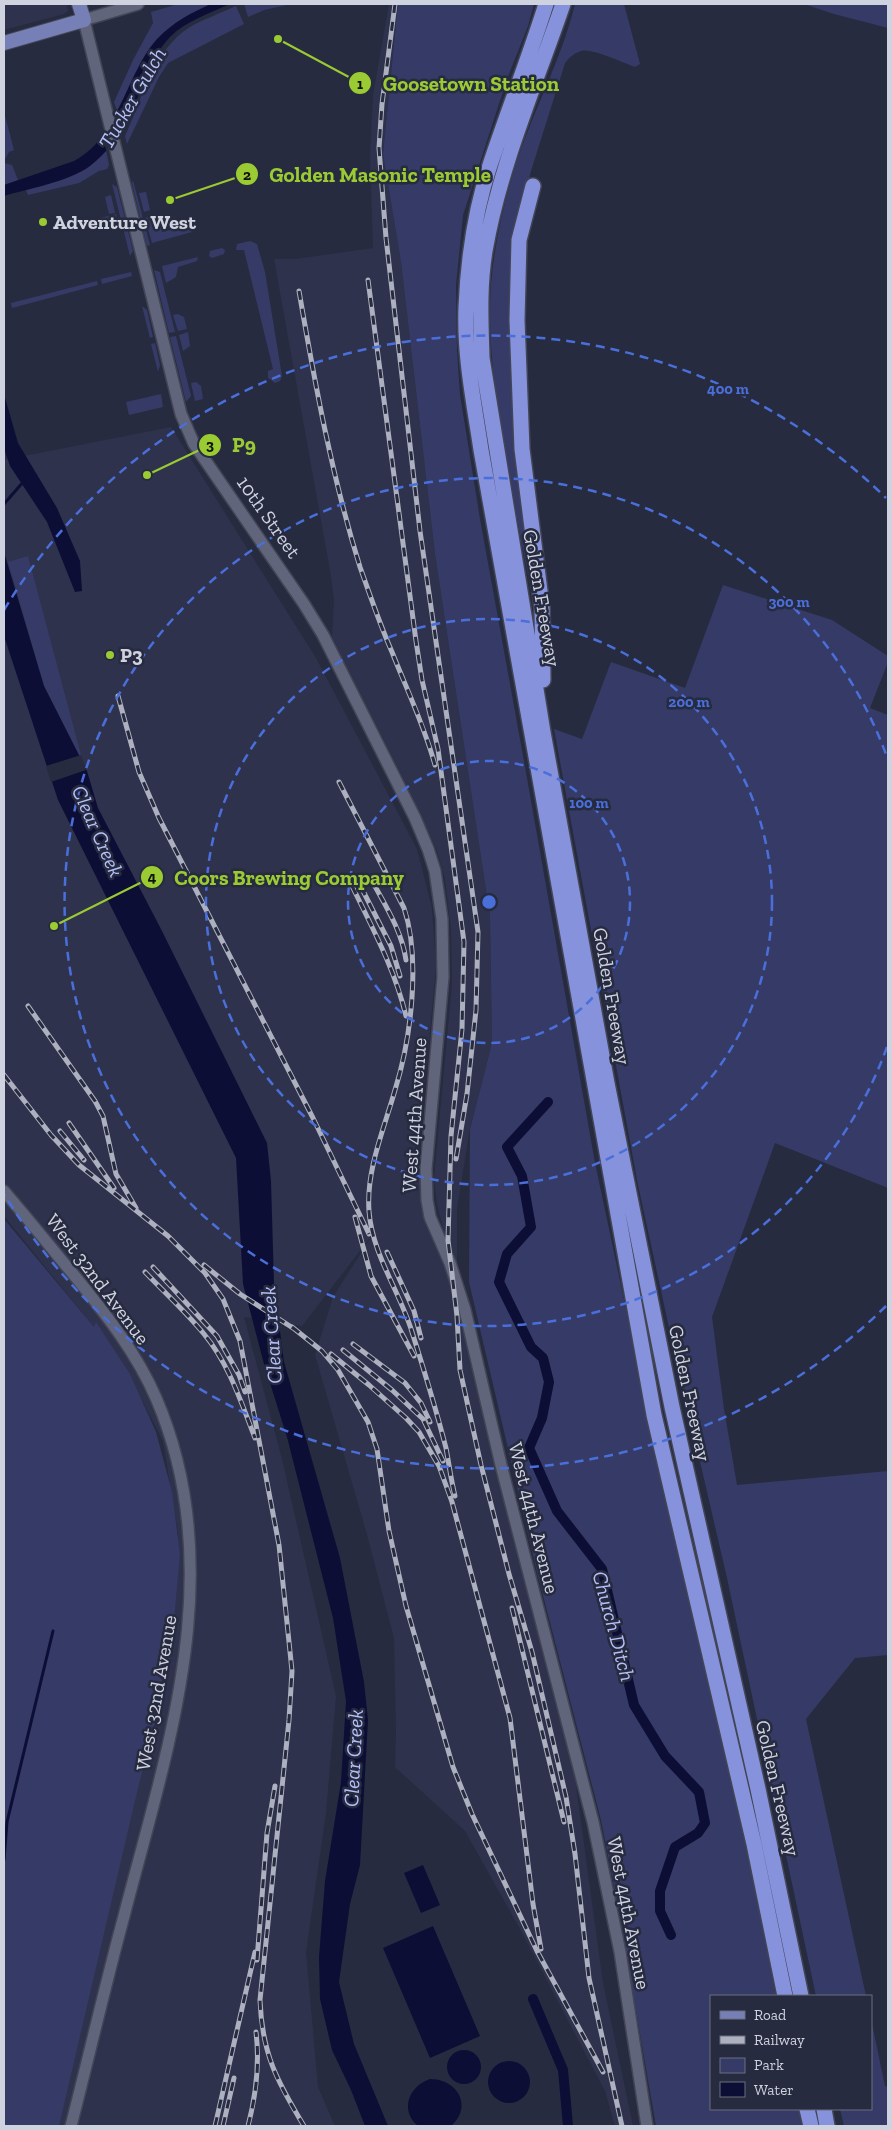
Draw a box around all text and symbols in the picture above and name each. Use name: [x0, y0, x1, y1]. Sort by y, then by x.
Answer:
water label: Tucker Gulch: [93, 43, 171, 153]
callout: Goosetown Station: [347, 65, 569, 101]
text: Goosetown Station: [383, 71, 560, 96]
text: 1: [357, 75, 363, 93]
callout: Golden Masonic Temple: [234, 156, 501, 192]
text: Golden Masonic Temple: [269, 162, 491, 187]
text: 2: [243, 166, 251, 184]
place label: Adventure West: [53, 210, 197, 234]
marker: Adventure West: [37, 216, 49, 228]
text: 400 m: [707, 380, 749, 398]
callout: P9: [197, 427, 266, 463]
text: P9: [232, 432, 256, 457]
text: 3: [206, 436, 214, 454]
street label: 10th Street: [232, 471, 306, 563]
street label: Golden Freeway: [518, 528, 566, 669]
text: 300 m: [768, 593, 810, 611]
place label: P3: [120, 643, 143, 667]
marker: P3: [104, 649, 116, 661]
text: 200 m: [668, 693, 710, 711]
water label: Clear Creek: [67, 781, 129, 881]
text: 100 m: [569, 794, 609, 812]
callout: Coors Brewing Company: [139, 859, 414, 895]
text: Coors Brewing Company: [174, 865, 404, 890]
text: 4: [148, 868, 157, 886]
centre of rings: [480, 893, 498, 911]
street label: Golden Freeway: [588, 926, 636, 1067]
street label: West 44th Avenue: [397, 1037, 431, 1193]
street label: West 32nd Avenue: [41, 1209, 155, 1349]
water label: Clear Creek: [255, 1285, 287, 1385]
street label: Golden Freeway: [664, 1323, 716, 1464]
street label: West 44th Avenue: [504, 1440, 564, 1596]
water label: Church Ditch: [587, 1568, 641, 1684]
street label: West 32nd Avenue: [130, 1613, 182, 1773]
water label: Clear Creek: [338, 1709, 368, 1807]
street label: Golden Freeway: [751, 1718, 805, 1859]
street label: West 44th Avenue: [602, 1835, 656, 1991]
legend: [710, 1995, 872, 2110]
text: Road: [754, 2006, 787, 2024]
text: Railway: [754, 2031, 805, 2049]
text: Park: [754, 2056, 784, 2074]
text: Water: [754, 2081, 794, 2099]

